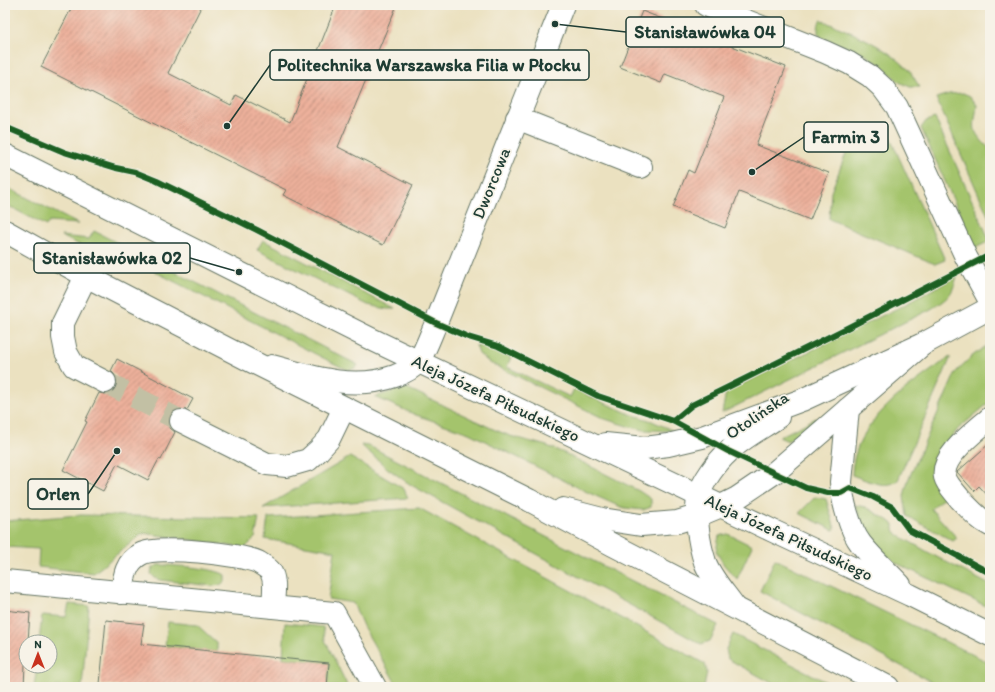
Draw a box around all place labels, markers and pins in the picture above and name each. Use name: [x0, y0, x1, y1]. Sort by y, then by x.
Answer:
callout: Stanisławówka 04: [626, 17, 784, 47]
callout: Politechnika Warszawska Filia w Płocku: [270, 50, 589, 80]
callout: Farmin 3: [804, 122, 888, 152]
callout: Stanisławówka 02: [34, 243, 190, 273]
callout: Orlen: [28, 479, 88, 509]

